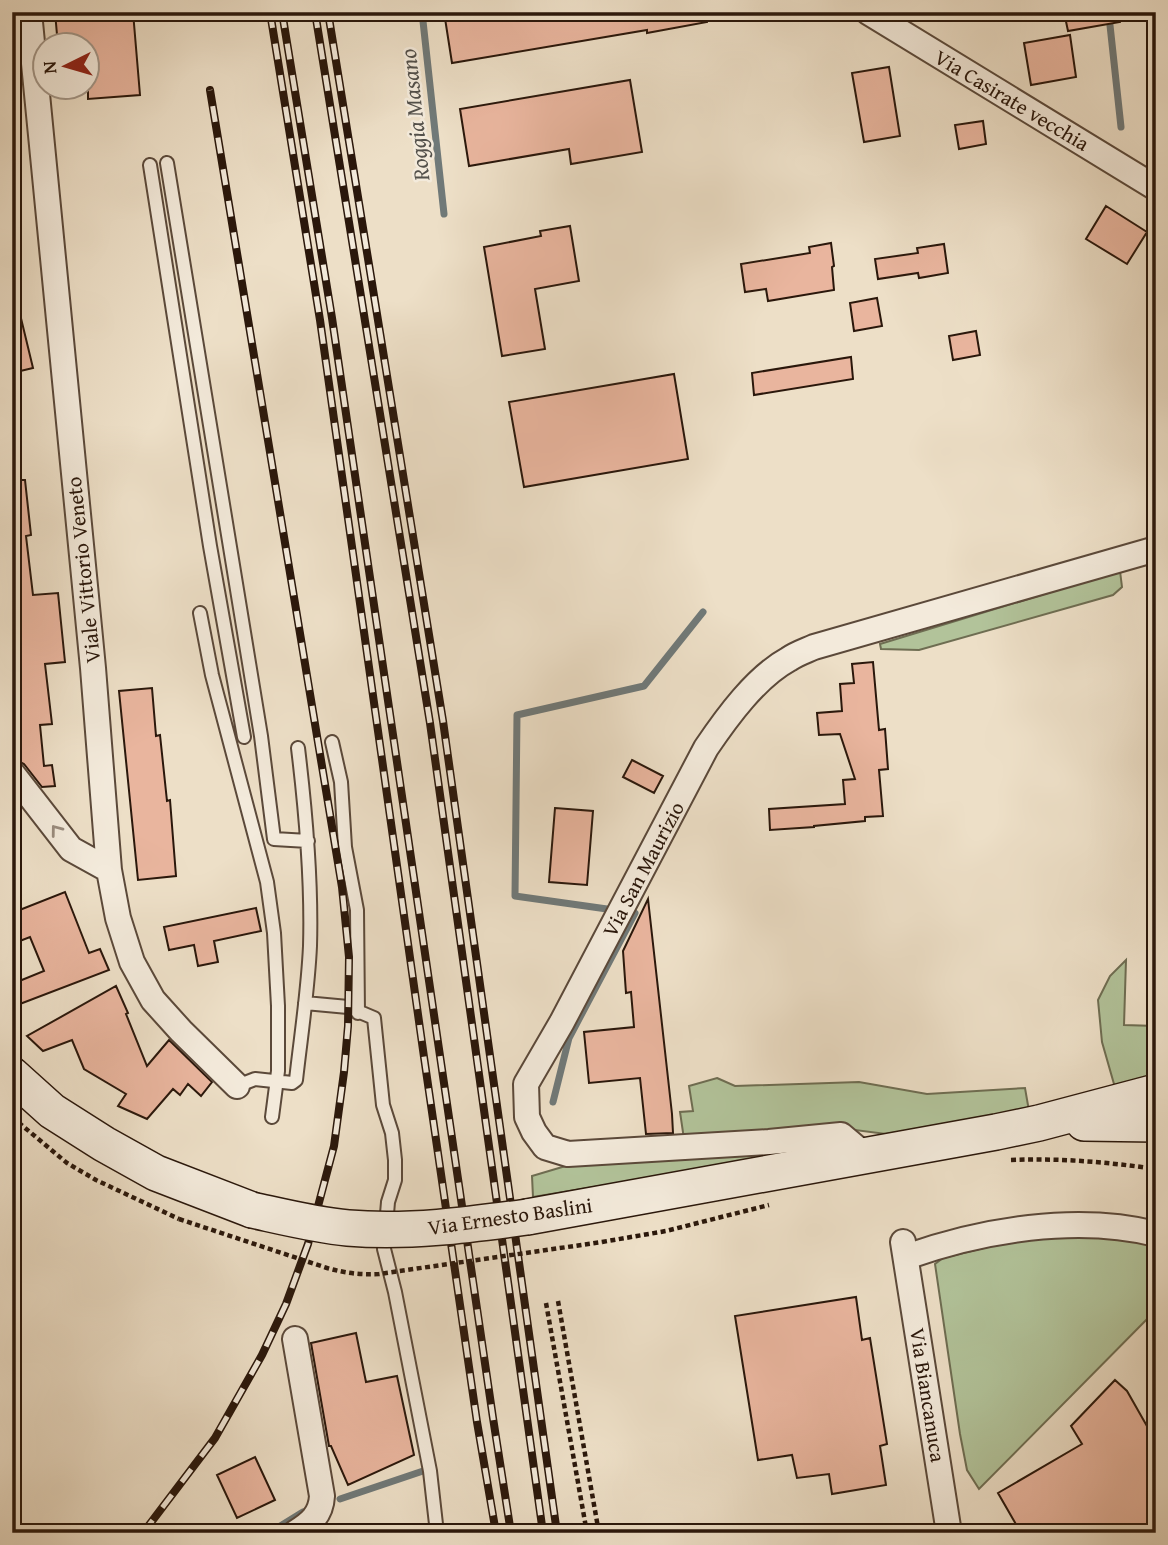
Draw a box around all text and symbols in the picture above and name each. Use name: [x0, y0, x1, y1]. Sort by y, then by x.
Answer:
north arrow: [32, 32, 102, 102]
street label: Via Casirate vecchia: [929, 41, 1095, 159]
water label: Roggia Masano: [391, 47, 437, 184]
text: N: [35, 60, 64, 75]
street label: Viale Vittorio Veneto: [58, 475, 108, 665]
street label: Via San Maurizio: [594, 796, 692, 942]
one-way arrow: [51, 825, 64, 837]
street label: Via Ernesto Baslini: [426, 1189, 594, 1243]
street label: Via Biancanuca: [902, 1326, 954, 1464]

